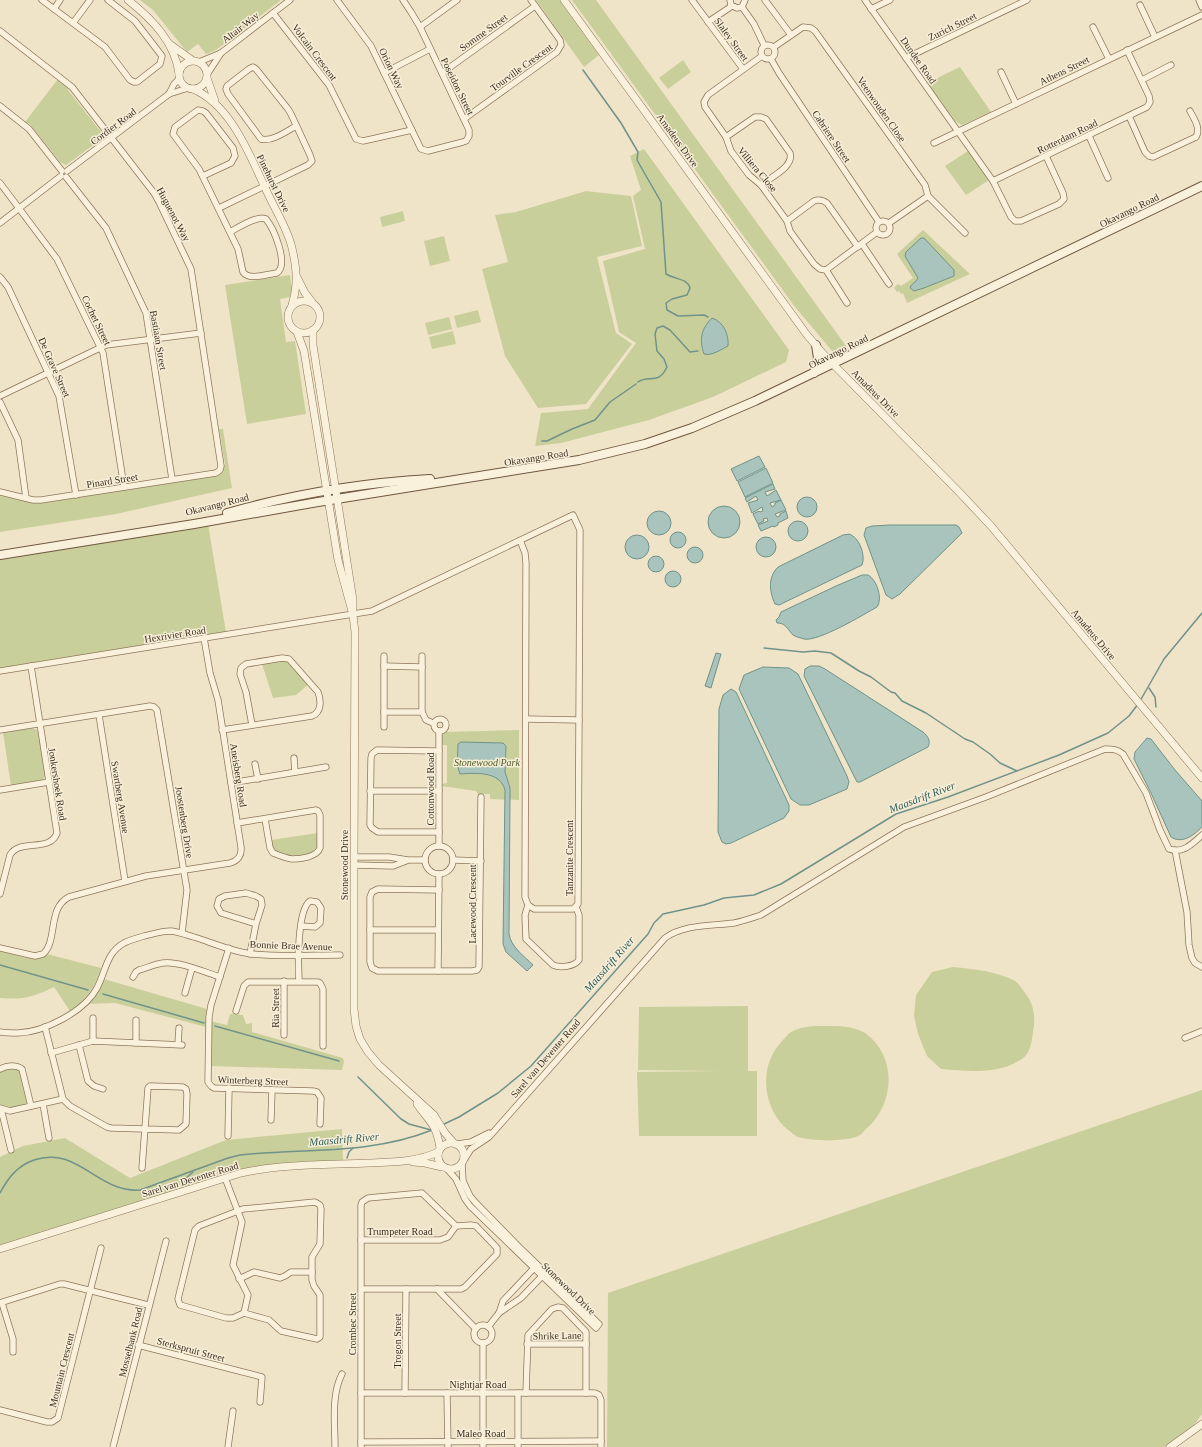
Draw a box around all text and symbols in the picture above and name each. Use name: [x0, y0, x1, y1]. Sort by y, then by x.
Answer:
street label: Altair Way: [220, 10, 261, 45]
street label: Zurich Street: [926, 10, 978, 43]
street label: Somme Street: [457, 11, 510, 53]
street label: Slaley Street: [712, 16, 751, 63]
street label: Volcain Crescent: [290, 22, 340, 83]
street label: Dundee Road: [898, 35, 939, 86]
street label: Tourville Crescent: [488, 41, 555, 94]
street label: Orion Way: [377, 46, 406, 90]
street label: Athens Street: [1037, 54, 1091, 87]
street label: Poseidon Street: [439, 56, 476, 117]
street label: Veenwouden Close: [855, 75, 908, 144]
street label: Cordier Road: [88, 106, 138, 147]
street label: Cabriere Street: [810, 108, 853, 165]
street label: Amadeus Drive: [655, 112, 701, 169]
street label: Rotterdam Road: [1035, 117, 1099, 156]
street label: Villiera Close: [736, 145, 780, 194]
street label: Pinehurst Drive: [255, 152, 293, 214]
street label: Huguenot Way: [155, 185, 192, 243]
street label: Okavango Road: [1098, 191, 1161, 230]
street label: Cochet Street: [80, 293, 113, 347]
street label: Bastiaan Street: [148, 309, 169, 371]
street label: Okavango Road: [807, 332, 870, 371]
street label: De Grave Street: [36, 336, 73, 399]
street label: Amadeus Drive: [849, 367, 902, 420]
street label: Okavango Road: [503, 447, 569, 468]
street label: Pinard Street: [86, 471, 139, 490]
street label: Okavango Road: [184, 491, 250, 518]
street label: Amadeus Drive: [1069, 607, 1118, 662]
street label: Hexrivier Road: [144, 624, 207, 645]
street label: Aneisberg Road: [228, 742, 249, 808]
street label: Jonkershoek Road: [46, 747, 69, 821]
street label: Cottonwood Road: [425, 752, 436, 826]
park label: Stonewood Park: [454, 757, 520, 768]
street label: Swartberg Avenue: [109, 760, 132, 835]
water label: Maasdrift River: [886, 779, 957, 815]
street label: Joostenberg Drive: [173, 785, 196, 859]
street label: Tanzanite Crescent: [564, 820, 575, 896]
street label: Stonewood Drive: [339, 829, 350, 900]
street label: Lacewood Crescent: [467, 864, 478, 944]
water label: Maasdrift River: [581, 933, 637, 995]
street label: Bonnie Brae Avenue: [250, 939, 333, 952]
street label: Ria Street: [270, 988, 281, 1028]
street label: Sarel van Deventer Road: [508, 1017, 582, 1100]
street label: Winterberg Street: [217, 1074, 289, 1087]
water label: Maasdrift River: [308, 1130, 380, 1148]
street label: Sarel van Deventer Road: [141, 1160, 240, 1199]
street label: Trumpeter Road: [367, 1226, 433, 1237]
street label: Stonewood Drive: [540, 1260, 598, 1317]
street label: Crombec Street: [347, 1293, 358, 1355]
street label: Mosselbank Road: [116, 1306, 145, 1378]
street label: Trogon Street: [392, 1313, 403, 1368]
street label: Shrike Lane: [533, 1330, 582, 1341]
street label: Mountain Crescent: [47, 1332, 76, 1409]
street label: Sterkspruit Street: [156, 1335, 226, 1364]
street label: Nightjar Road: [450, 1379, 506, 1390]
street label: Maleo Road: [456, 1428, 506, 1439]

